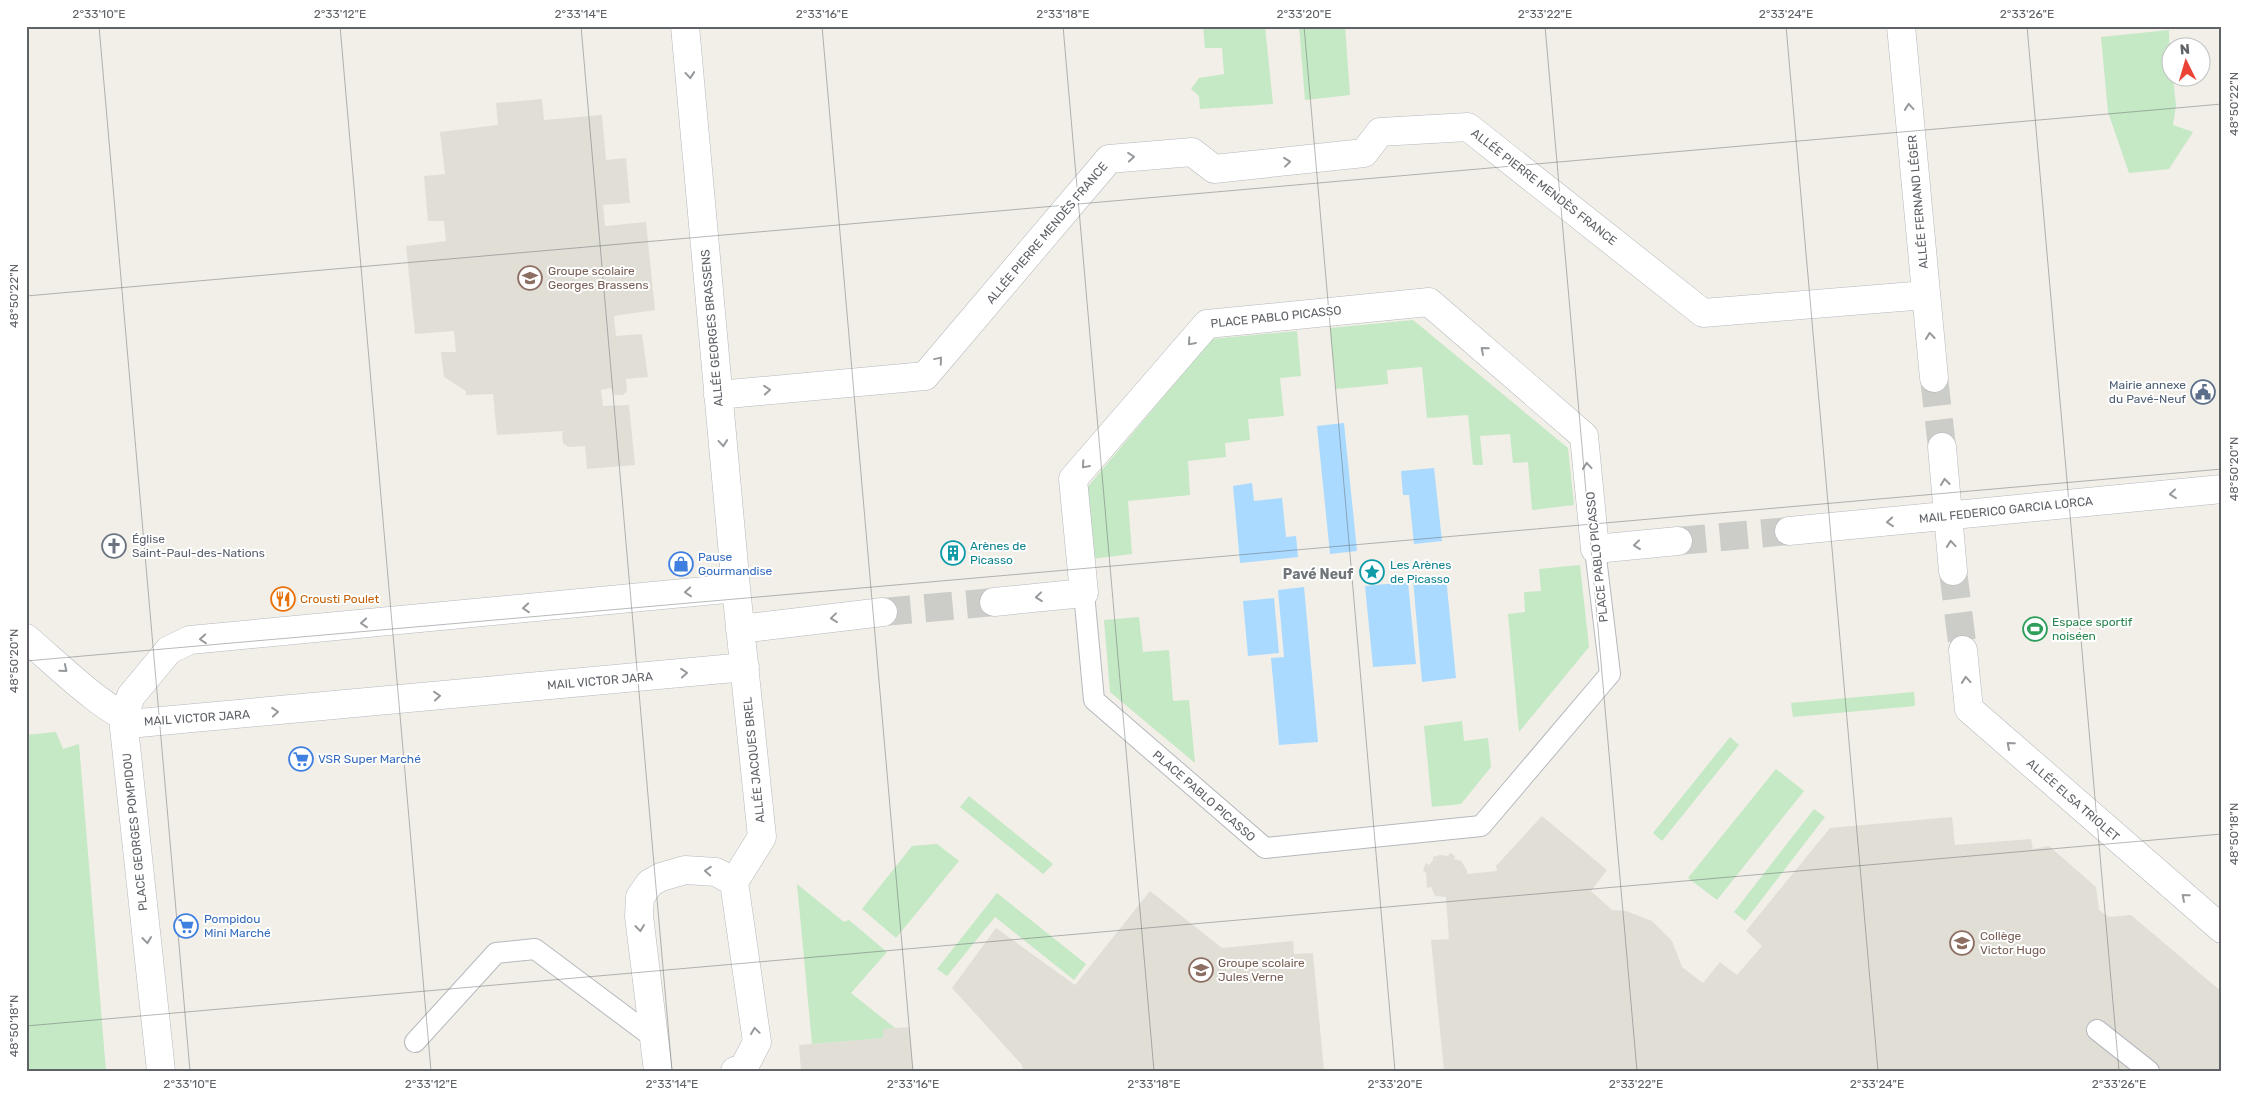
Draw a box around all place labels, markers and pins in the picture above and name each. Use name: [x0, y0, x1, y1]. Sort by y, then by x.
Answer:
place label: Groupe scolaire Georges Brassens: [548, 264, 649, 292]
school or university icon: Groupe scolaire Georges Brassens: [517, 265, 543, 291]
place label: Mairie annexe du Pavé-Neuf: [2109, 378, 2186, 406]
public building icon: Mairie annexe du Pavé-Neuf: [2190, 379, 2216, 405]
place label: Église Saint-Paul-des-Nations: [132, 532, 265, 560]
church icon: Église Saint-Paul-des-Nations: [101, 533, 127, 559]
place label: Arènes de Picasso: [970, 539, 1026, 567]
building icon: Arènes de Picasso: [940, 540, 966, 566]
place label: Pause Gourmandise: [698, 550, 773, 578]
shop icon: Pause Gourmandise: [668, 551, 694, 577]
place label: Les Arènes de Picasso: [1390, 558, 1451, 586]
place icon: Les Arènes de Picasso: [1359, 559, 1385, 585]
restaurant icon: Crousti Poulet: [270, 586, 296, 612]
place label: Crousti Poulet: [300, 592, 380, 606]
place label: Espace sportif noiséen: [2052, 615, 2133, 643]
sports icon: Espace sportif noiséen: [2022, 616, 2048, 642]
supermarket icon: VSR Super Marché: [288, 746, 314, 772]
place label: VSR Super Marché: [318, 752, 421, 766]
place label: Pompidou Mini Marché: [204, 912, 271, 940]
supermarket icon: Pompidou Mini Marché: [173, 913, 199, 939]
place label: Collège Victor Hugo: [1980, 929, 2046, 957]
school or university icon: Collège Victor Hugo: [1949, 930, 1975, 956]
place label: Groupe scolaire Jules Verne: [1218, 956, 1305, 984]
school or university icon: Groupe scolaire Jules Verne: [1188, 957, 1214, 983]

